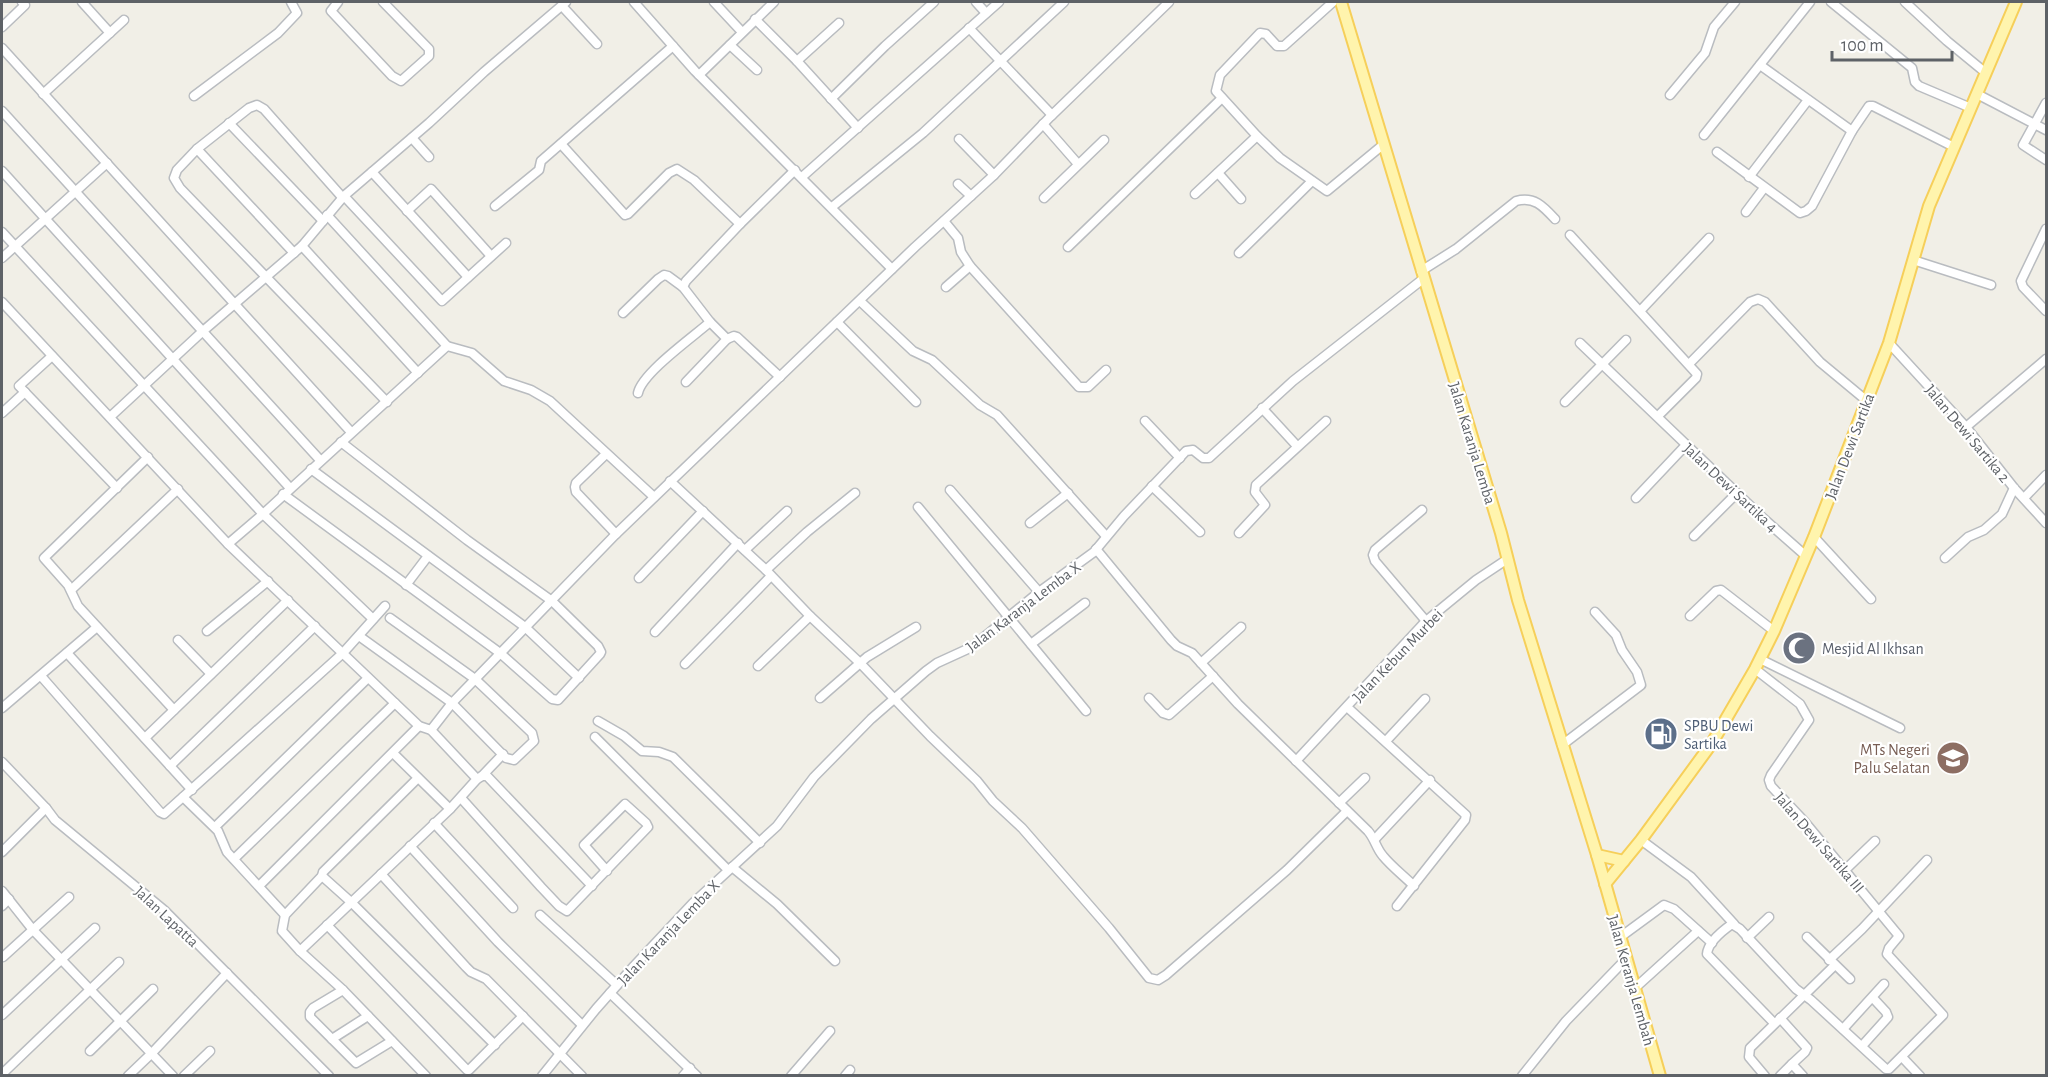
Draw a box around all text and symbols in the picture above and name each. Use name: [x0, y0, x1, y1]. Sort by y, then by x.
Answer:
scale bar: [1832, 24, 1952, 62]
text: 100 m: [1841, 37, 1884, 55]
street label: Jalan Karanja Lemba: [1445, 380, 1498, 507]
street label: Jalan Dewi Sartika 2: [1922, 382, 2013, 486]
street label: Jalan Dewi Sartika: [1822, 391, 1877, 502]
street label: Jalan Dewi Sartika 4: [1680, 440, 1781, 536]
street label: Jalan Karanja Lemba X: [963, 558, 1085, 656]
street label: Jalan Kebun Murbei: [1350, 606, 1446, 705]
mosque icon: Mesjid Al Ikhsan: [1781, 630, 1817, 666]
place label: Mesjid Al Ikhsan: [1822, 641, 1924, 658]
fuel station icon: SPBU Dewi Sartika: [1643, 716, 1679, 752]
place label: SPBU Dewi Sartika: [1684, 718, 1754, 752]
school or university icon: MTs Negeri Palu Selatan: [1935, 740, 1971, 776]
place label: MTs Negeri Palu Selatan: [1853, 742, 1930, 776]
street label: Jalan Dewi Sartika III: [1771, 789, 1867, 896]
street label: Jalan Karanja Lemba X: [615, 877, 724, 989]
street label: Jalan Lapatta: [131, 883, 202, 950]
street label: Jalan Keranja Lembah: [1604, 913, 1657, 1048]

